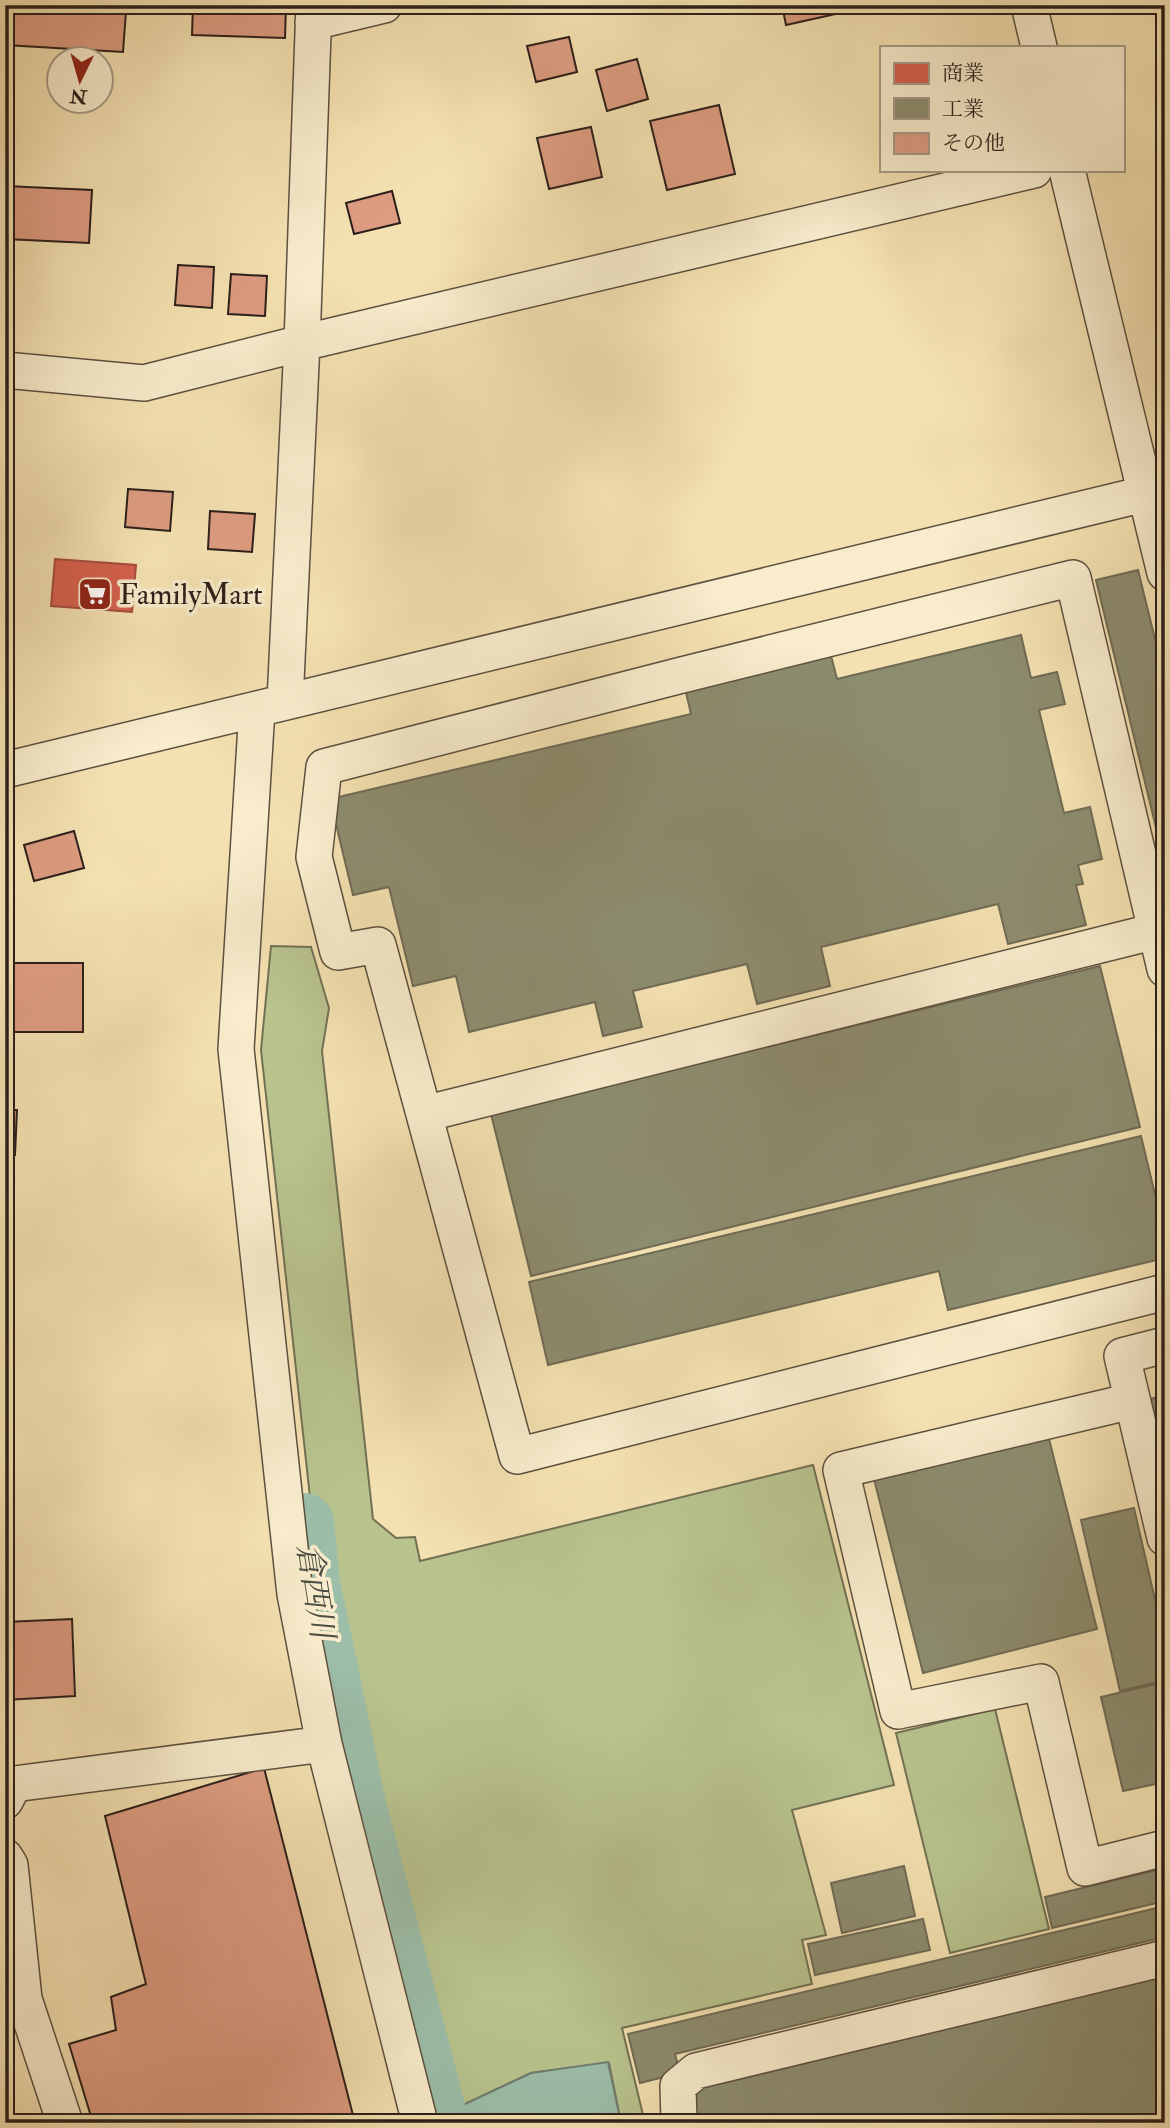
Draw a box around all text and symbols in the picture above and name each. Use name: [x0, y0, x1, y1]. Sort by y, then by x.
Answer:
north arrow: [46, 46, 116, 116]
legend: [880, 46, 1124, 172]
text: 商業: [942, 60, 984, 87]
text: N: [68, 83, 89, 109]
text: 工業: [942, 96, 984, 123]
text: その他: [942, 130, 1005, 157]
supermarket icon: FamilyMart: [76, 575, 114, 613]
place label: FamilyMart: [119, 576, 263, 613]
water label: 倉西川: [288, 1540, 343, 1644]

